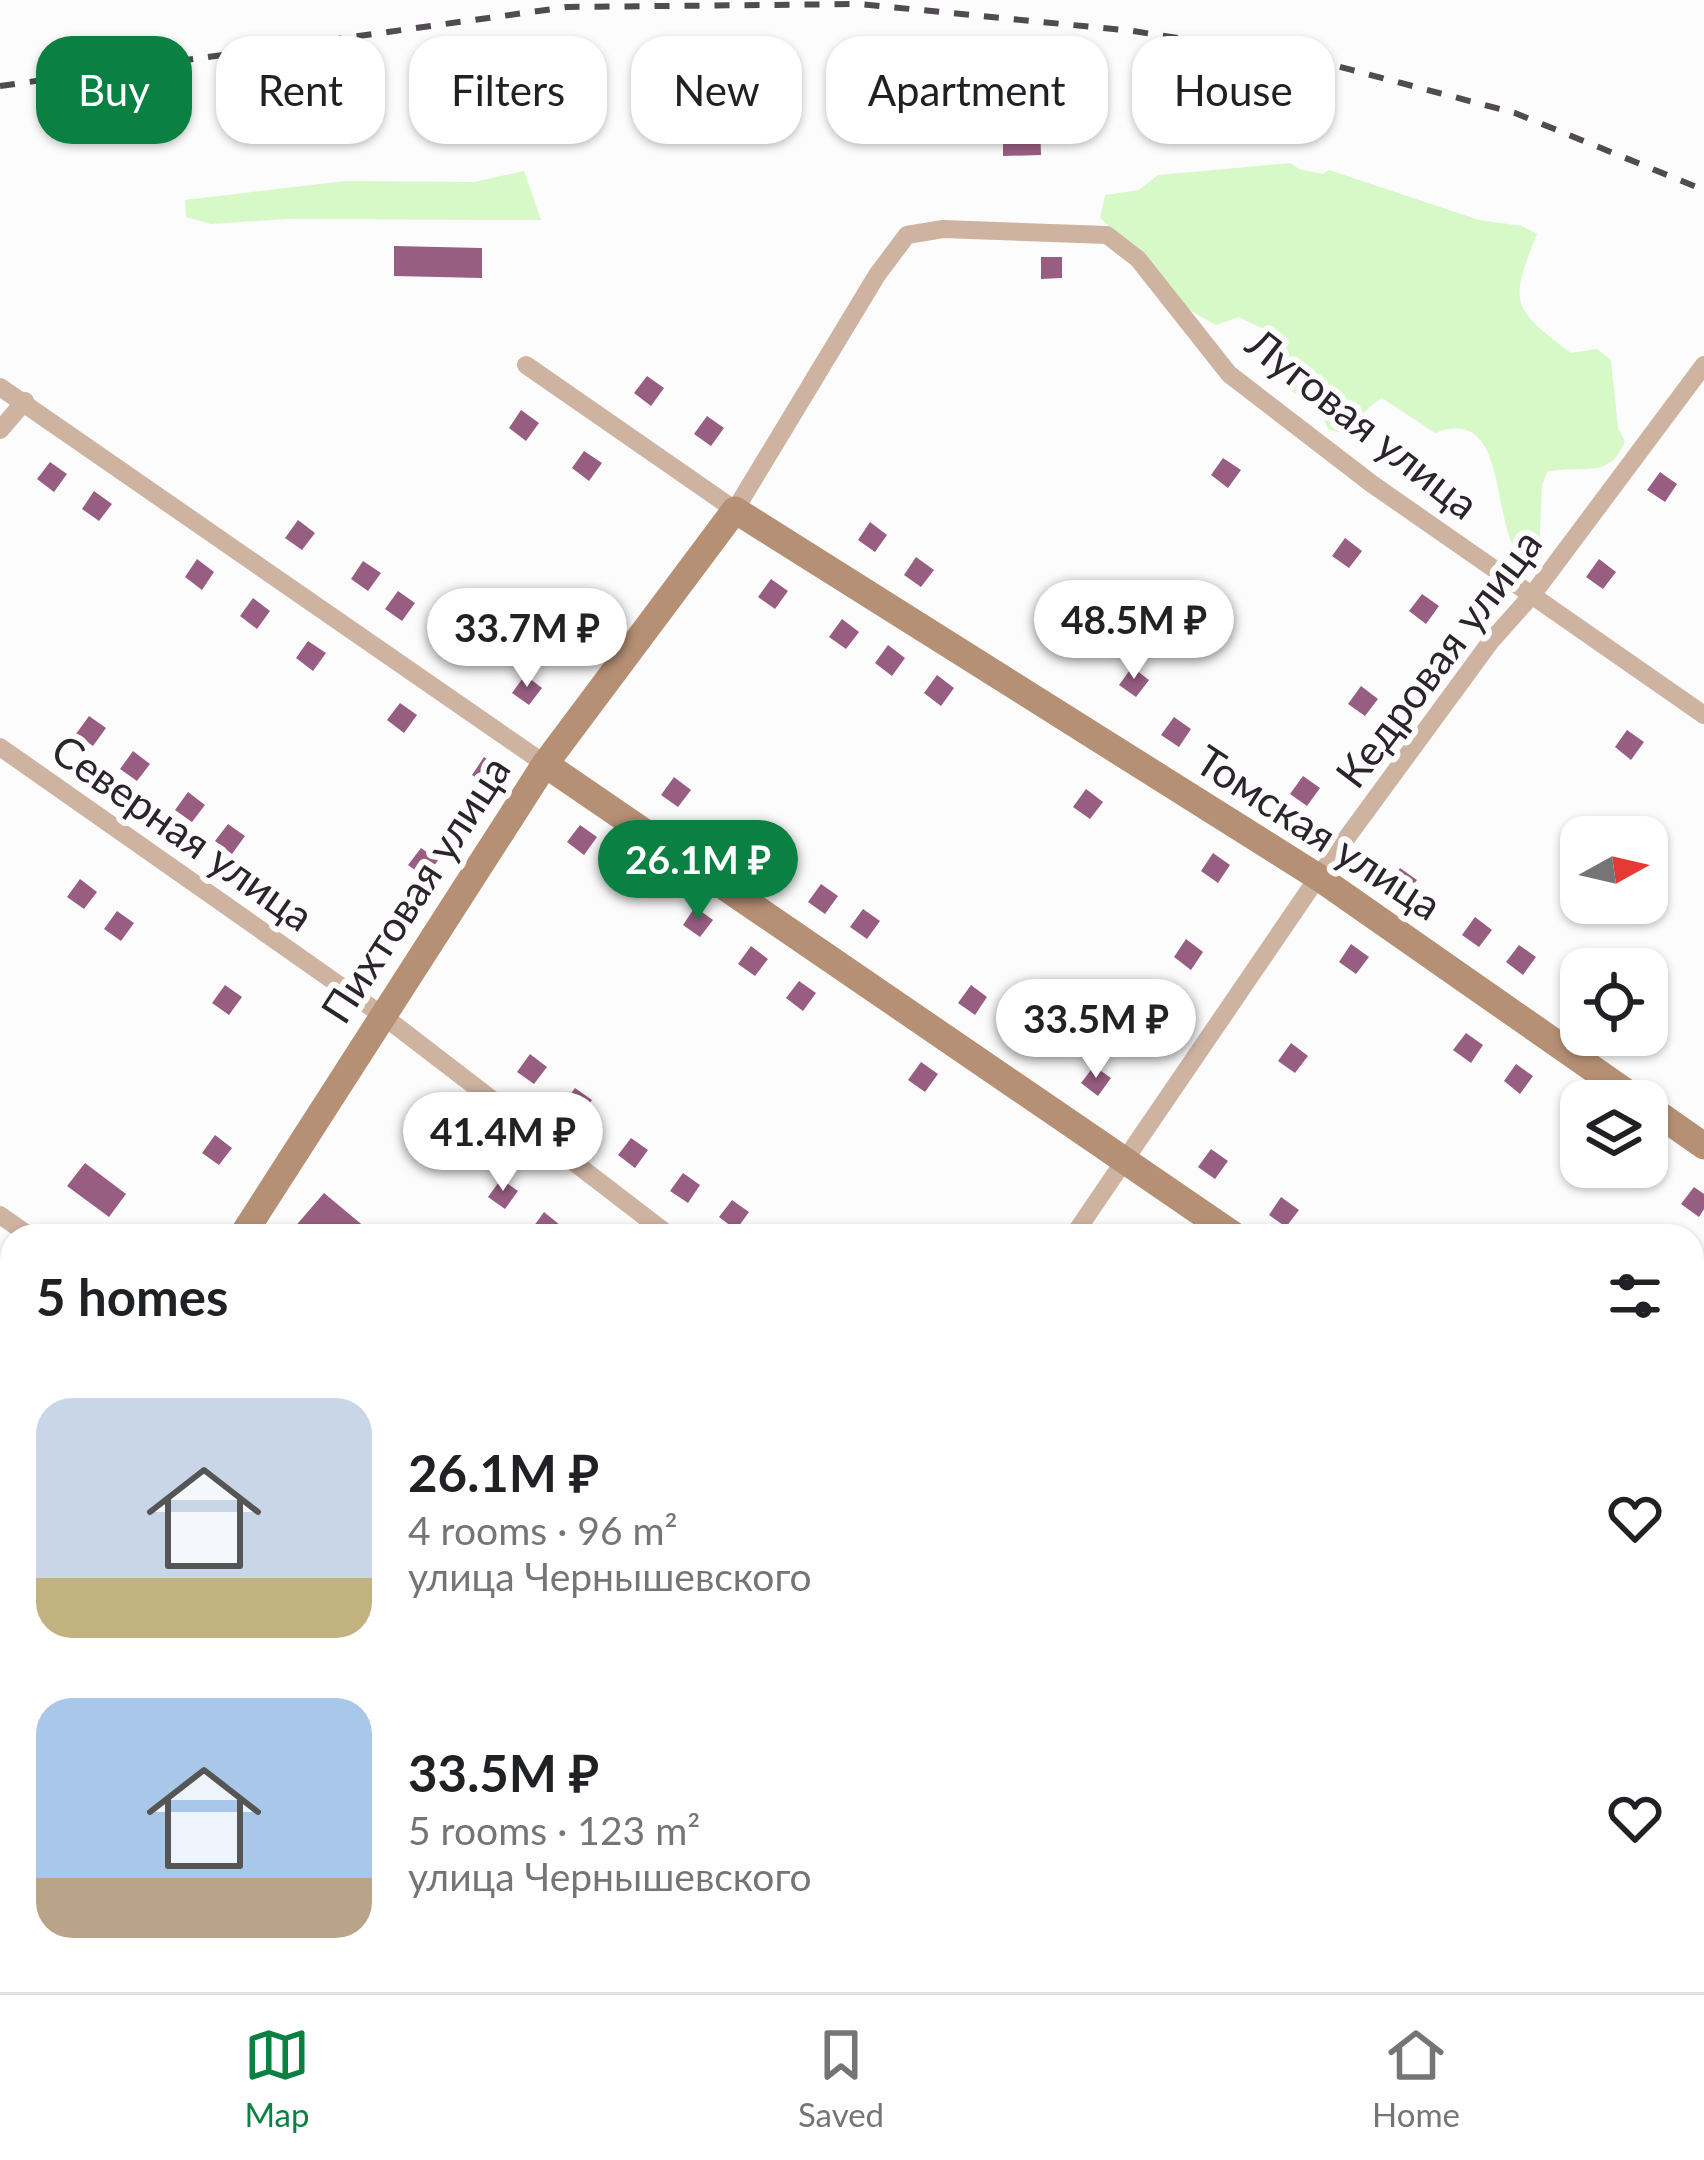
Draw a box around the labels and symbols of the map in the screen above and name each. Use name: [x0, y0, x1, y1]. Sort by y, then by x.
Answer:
street label: Луговая улица: [1237, 317, 1489, 529]
street label: Кедровая улица: [1325, 519, 1551, 797]
pin: 48.5M ₽: [1023, 580, 1245, 682]
pin: 33.7M ₽: [416, 588, 638, 690]
street label: Северная улица: [43, 723, 323, 941]
street label: Томская улица: [1187, 734, 1451, 930]
street label: Пихтовая улица: [310, 746, 520, 1032]
north arrow: [1560, 816, 1668, 924]
pin: 26.1M ₽: [587, 820, 809, 922]
pin: 33.5M ₽: [985, 979, 1207, 1081]
pin: 41.4M ₽: [392, 1092, 614, 1194]

